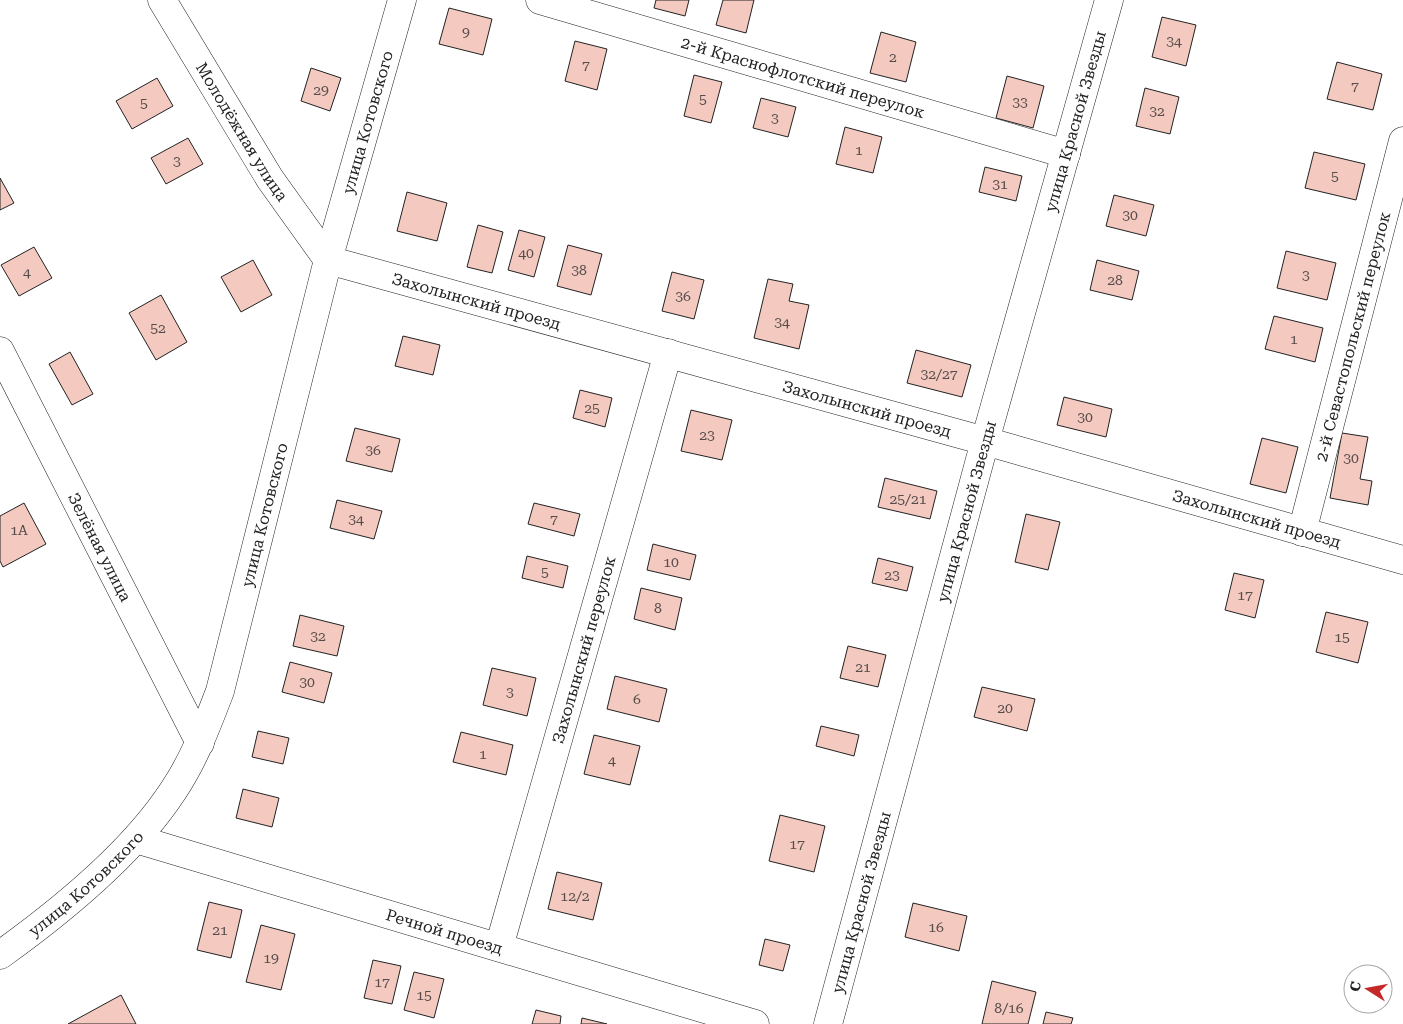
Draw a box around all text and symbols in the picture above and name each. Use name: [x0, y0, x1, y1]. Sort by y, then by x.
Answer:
house number: 9: [462, 24, 470, 40]
street label: улица Красной Звезды: [1040, 28, 1109, 214]
street label: 2-й Краснофлотский переулок: [679, 32, 927, 122]
house number: 34: [1166, 33, 1182, 49]
street label: улица Котовского: [338, 48, 397, 196]
house number: 2: [889, 49, 897, 65]
house number: 7: [582, 57, 590, 73]
street label: Молодёжная улица: [192, 59, 292, 205]
house number: 7: [1351, 78, 1359, 94]
house number: 29: [313, 82, 329, 98]
house number: 5: [699, 91, 707, 107]
house number: 33: [1012, 94, 1028, 110]
house number: 5: [140, 95, 148, 111]
house number: 32: [1149, 103, 1165, 119]
house number: 3: [771, 110, 779, 126]
house number: 1: [855, 142, 863, 158]
house number: 3: [173, 153, 181, 169]
house number: 5: [1331, 168, 1339, 184]
house number: 31: [992, 176, 1008, 192]
house number: 30: [1122, 207, 1138, 223]
street label: 2-й Севастопольский переулок: [1311, 210, 1394, 463]
house number: 40: [518, 245, 534, 261]
house number: 38: [571, 262, 587, 278]
house number: 4: [23, 264, 31, 280]
house number: 3: [1302, 267, 1310, 283]
street label: Захолынский проезд: [390, 269, 563, 333]
house number: 28: [1107, 272, 1123, 288]
house number: 36: [675, 288, 691, 304]
house number: 34: [774, 314, 790, 330]
house number: 52: [150, 320, 166, 336]
house number: 1: [1290, 331, 1298, 347]
house number: 32/27: [920, 366, 958, 382]
street label: Захолынский проезд: [780, 376, 954, 441]
house number: 25: [584, 400, 600, 416]
house number: 30: [1077, 409, 1093, 425]
street label: улица Красной Звезды: [933, 418, 1000, 604]
house number: 23: [699, 427, 715, 443]
street label: улица Котовского: [237, 440, 291, 589]
house number: 36: [365, 442, 381, 458]
house number: 30: [1343, 450, 1359, 466]
street label: Захолынский проезд: [1170, 485, 1343, 551]
street label: Зелёная улица: [64, 489, 136, 605]
house number: 25/21: [889, 491, 927, 507]
house number: 34: [348, 511, 364, 527]
house number: 7: [550, 511, 558, 527]
house number: 1А: [10, 522, 28, 538]
street label: Захолынский переулок: [548, 554, 619, 746]
house number: 10: [663, 554, 679, 570]
house number: 5: [541, 564, 549, 580]
house number: 23: [884, 567, 900, 583]
house number: 17: [1237, 587, 1253, 603]
house number: 8: [654, 600, 662, 616]
house number: 32: [310, 628, 326, 644]
house number: 15: [1334, 629, 1350, 645]
house number: 21: [855, 659, 871, 675]
house number: 30: [299, 674, 315, 690]
house number: 3: [506, 684, 514, 700]
house number: 6: [633, 691, 641, 707]
house number: 20: [997, 700, 1013, 716]
house number: 1: [479, 746, 487, 762]
house number: 4: [608, 752, 616, 768]
street label: улица Красной Звезды: [827, 809, 894, 995]
street label: улица Котовского: [25, 827, 147, 940]
house number: 17: [789, 836, 805, 852]
house number: 12/2: [560, 888, 590, 904]
street label: Речной проезд: [384, 905, 505, 958]
house number: 16: [928, 919, 944, 935]
house number: 21: [212, 922, 228, 938]
house number: 19: [263, 950, 279, 966]
north arrow: [1343, 964, 1393, 1014]
house number: 17: [374, 974, 390, 990]
text: С: [1346, 980, 1364, 993]
house number: 15: [416, 987, 432, 1003]
house number: 8/16: [994, 1000, 1024, 1016]

